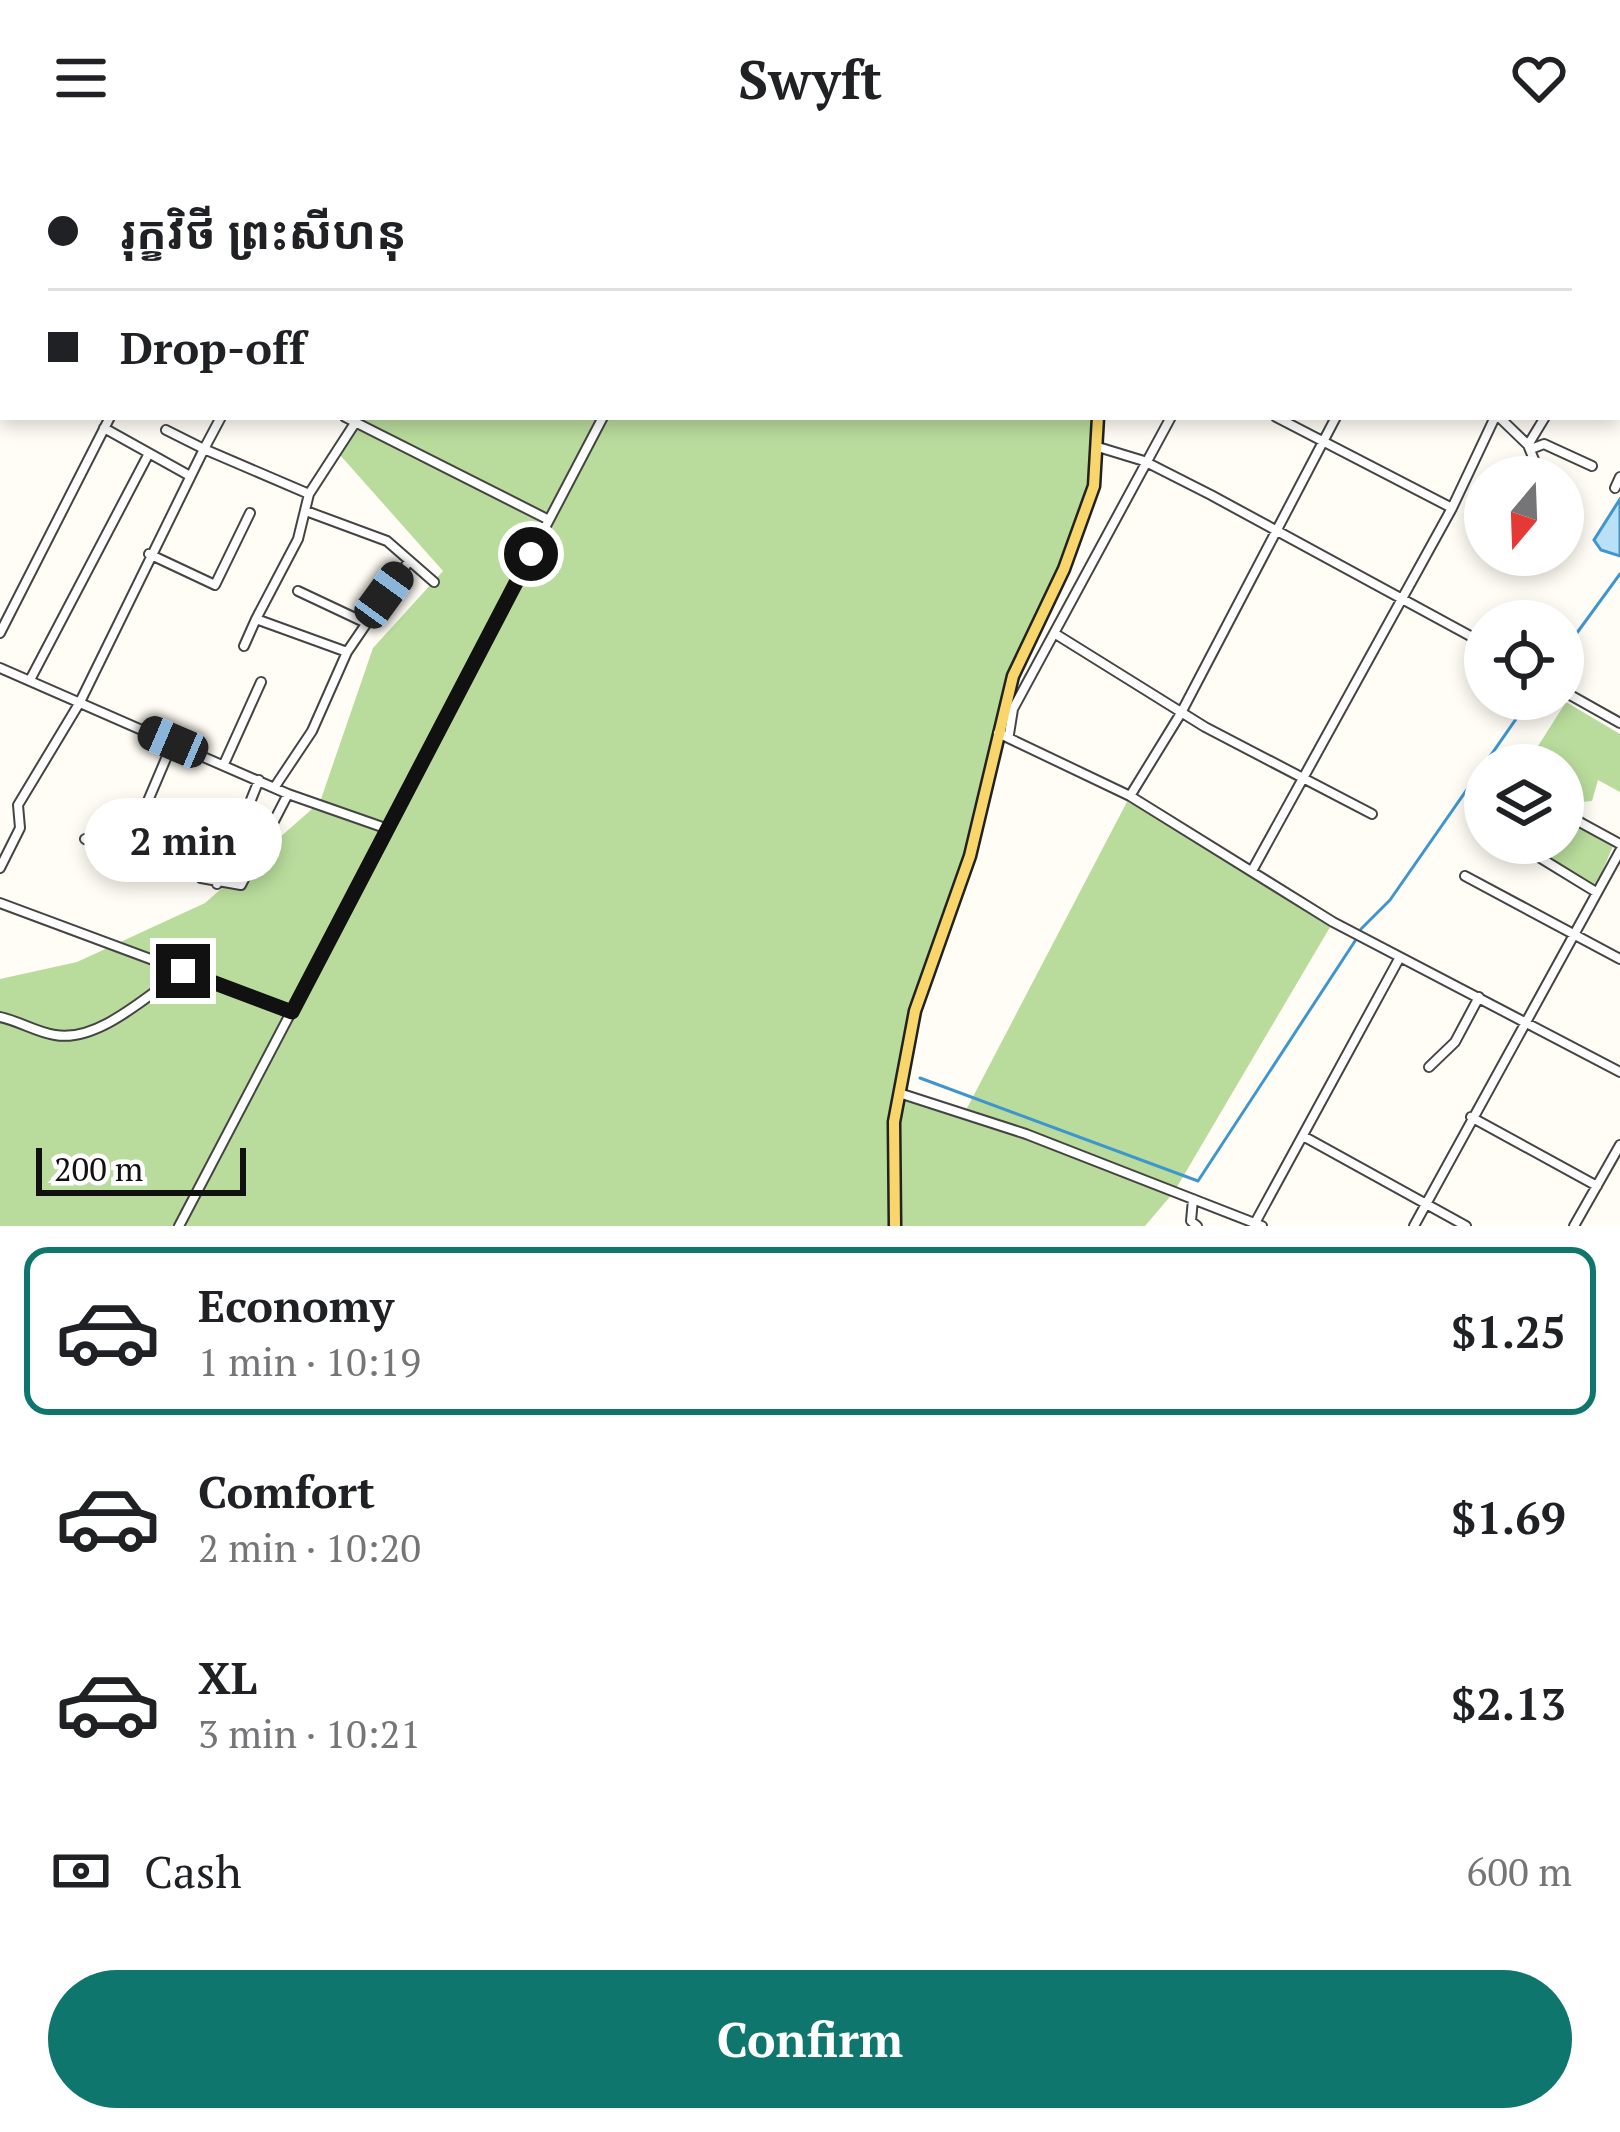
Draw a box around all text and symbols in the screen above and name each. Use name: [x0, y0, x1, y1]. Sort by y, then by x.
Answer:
text: Swyft: [738, 43, 882, 114]
icon: menu: [48, 45, 114, 111]
icon: heart: [1506, 45, 1572, 111]
text: រុក្ខវិថី ព្រះសីហនុ: [120, 202, 407, 262]
text: Drop-off: [120, 317, 306, 377]
north arrow: [1464, 456, 1584, 576]
map controls: [1464, 456, 1584, 864]
route start: [504, 527, 558, 581]
car: [348, 555, 420, 635]
button: locate: [1464, 600, 1584, 720]
car: [133, 711, 213, 773]
button: layers: [1464, 744, 1584, 864]
callout: 2 min: [84, 797, 282, 881]
text: 2 min: [130, 814, 236, 866]
route end: [156, 944, 210, 998]
scale bar: [36, 1142, 246, 1195]
text: 200 m: [54, 1147, 143, 1190]
text: Economy: [198, 1275, 394, 1335]
icon: car: [54, 1277, 162, 1385]
text: $1.25: [1451, 1301, 1566, 1361]
text: 1 min · 10:19: [198, 1335, 421, 1387]
text: Comfort: [198, 1461, 375, 1521]
icon: car: [54, 1463, 162, 1571]
text: $1.69: [1451, 1487, 1566, 1547]
text: 2 min · 10:20: [198, 1521, 421, 1573]
text: XL: [198, 1647, 257, 1707]
icon: car: [54, 1649, 162, 1757]
text: $2.13: [1451, 1673, 1566, 1733]
text: 3 min · 10:21: [198, 1707, 421, 1759]
icon: cash: [48, 1838, 114, 1904]
text: Cash: [144, 1841, 242, 1901]
text: 600 m: [1467, 1845, 1572, 1897]
button: Confirm: [48, 1970, 1572, 2108]

